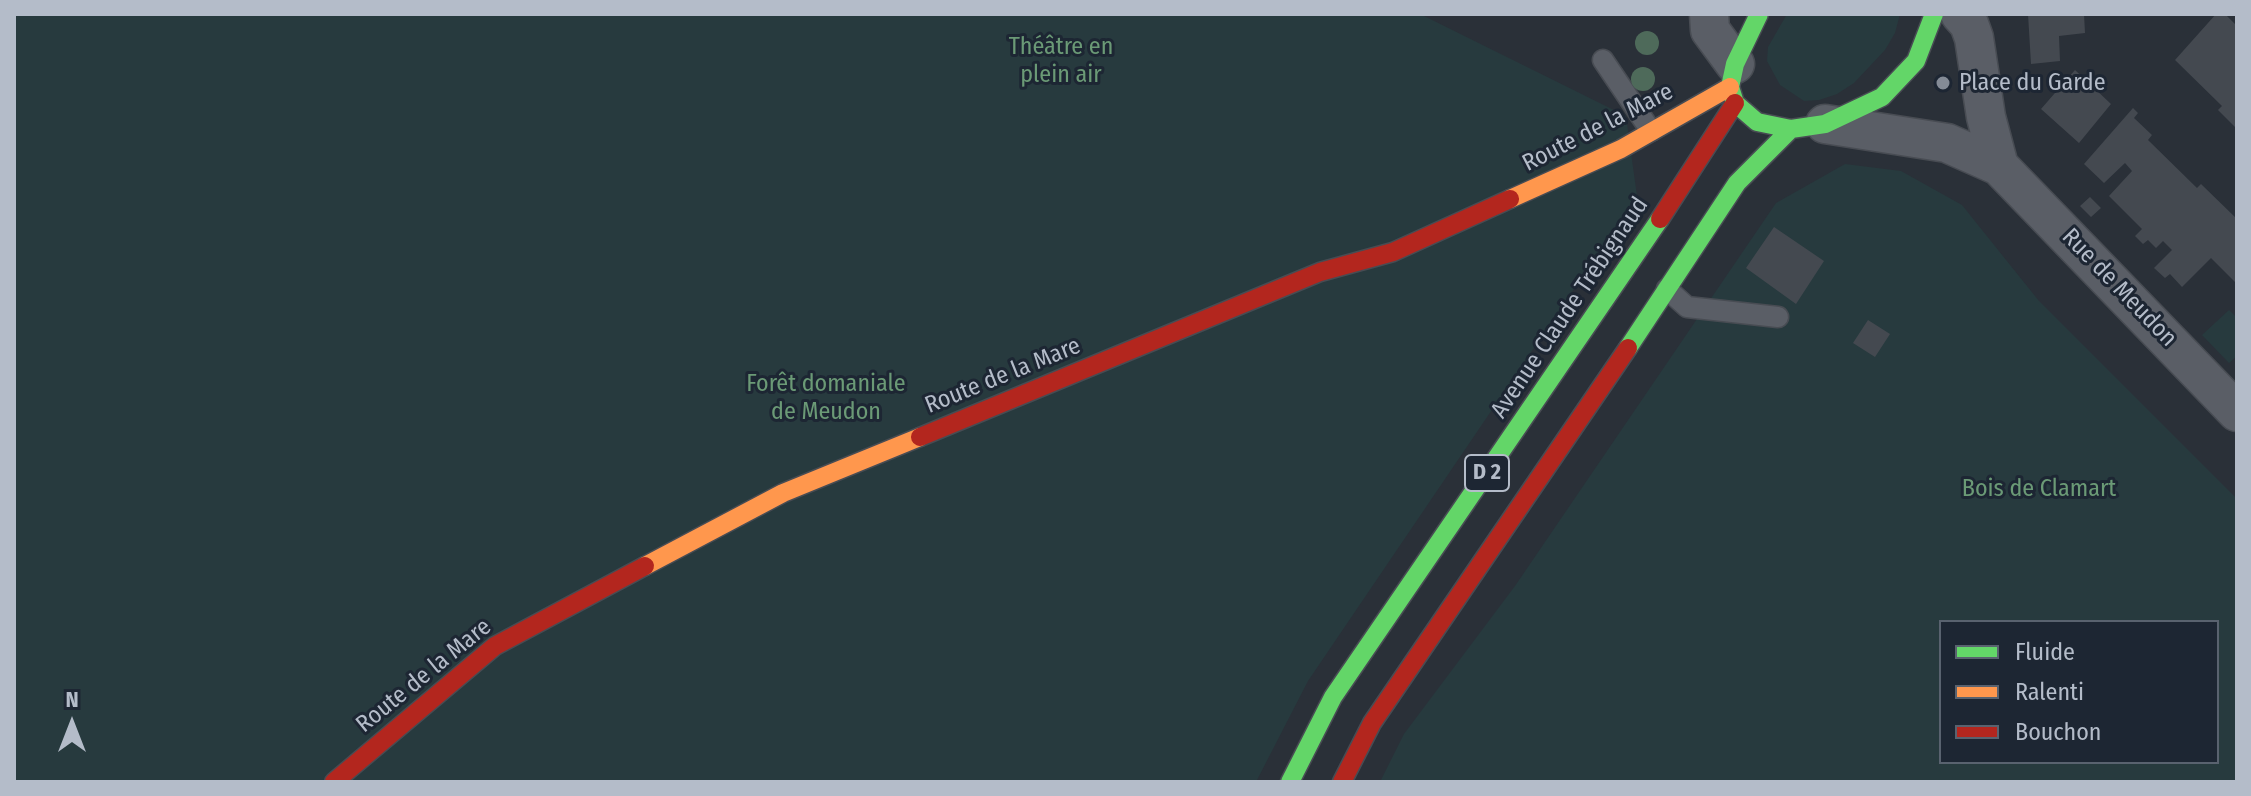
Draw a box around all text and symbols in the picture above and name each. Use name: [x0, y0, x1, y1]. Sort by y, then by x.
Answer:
park label: Théâtre en plein air: [1009, 33, 1113, 89]
place label: Place du Garde: [1959, 69, 2106, 97]
marker: Place du Garde: [1934, 74, 1952, 92]
street label: Route de la Mare: [1518, 78, 1678, 178]
street label: Avenue Claude Trébignaud: [1485, 192, 1655, 424]
street label: Rue de Meudon: [2055, 223, 2183, 353]
street label: Route de la Mare: [921, 332, 1085, 420]
park label: Forêt domaniale de Meudon: [746, 370, 906, 426]
road number: D 2: [1465, 455, 1509, 491]
park label: Bois de Clamart: [1962, 475, 2116, 503]
street label: Route de la Mare: [351, 613, 497, 739]
legend: [1939, 620, 2219, 764]
text: Fluide: [2015, 638, 2075, 666]
text: Ralenti: [2015, 678, 2084, 706]
north arrow: [32, 684, 112, 764]
text: N: [65, 686, 79, 713]
text: Bouchon: [2015, 718, 2102, 746]

